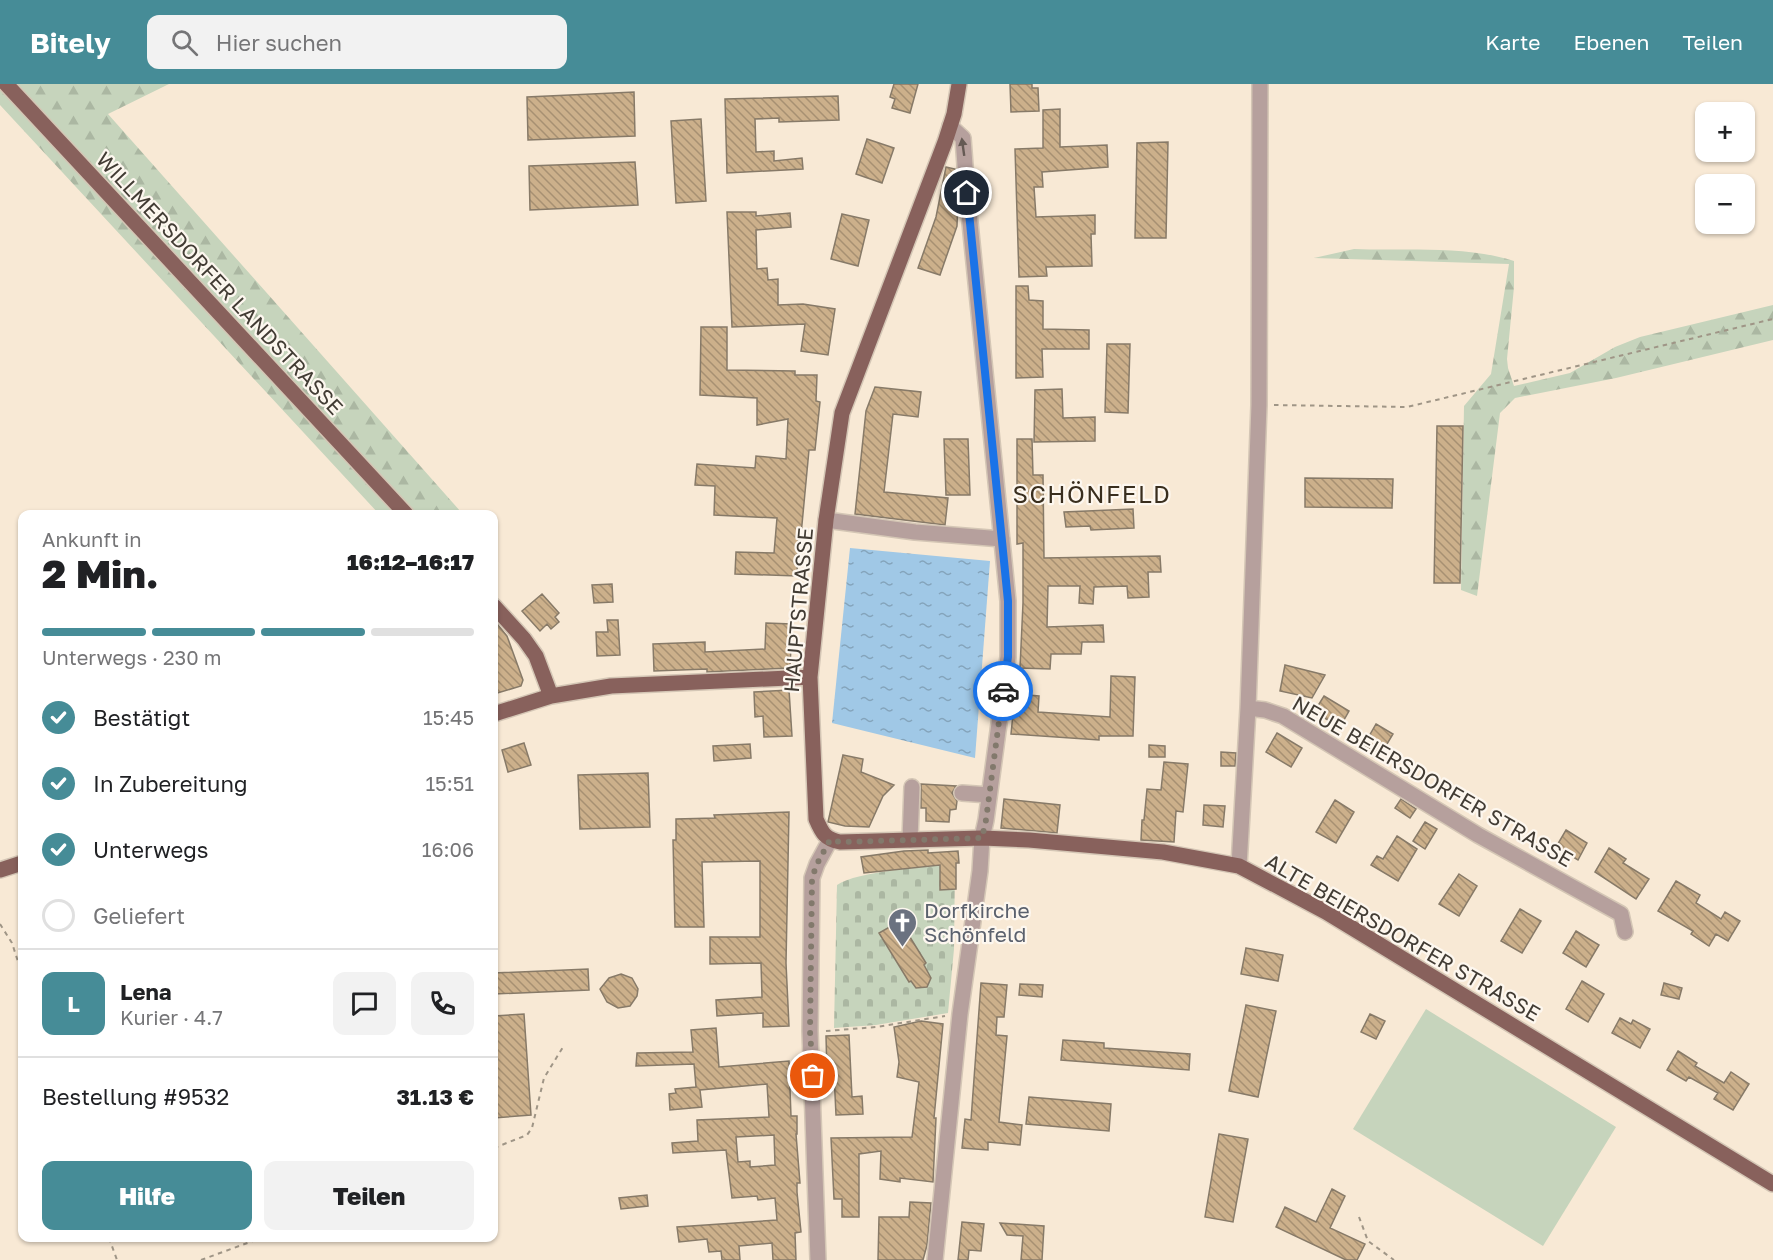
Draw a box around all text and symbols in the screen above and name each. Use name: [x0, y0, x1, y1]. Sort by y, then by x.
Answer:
search box: [147, 15, 567, 69]
text: Bitely: [30, 26, 111, 59]
icon: search: [168, 26, 201, 59]
text: Hier suchen: [216, 29, 342, 56]
text: Karte: [1485, 29, 1541, 55]
text: Ebenen: [1574, 29, 1649, 55]
text: Teilen: [1682, 29, 1743, 55]
map controls: [1695, 102, 1755, 234]
button: +: [1695, 102, 1755, 162]
one-way arrow: [959, 137, 968, 156]
street label: WILLMERSDORFER LANDSTRASSE: [91, 146, 349, 420]
pin: [941, 167, 992, 218]
button: −: [1695, 174, 1755, 234]
icon: home: [950, 176, 983, 209]
district label: SCHÖNFELD: [1013, 479, 1171, 508]
text: Ankunft in: [42, 527, 142, 551]
street label: HAUPTSTRASSE: [778, 527, 818, 693]
text: 16:12–16:17: [347, 548, 474, 575]
text: 2 Min.: [42, 550, 159, 597]
text: Unterwegs · 230 m: [42, 645, 221, 669]
courier: [973, 661, 1033, 721]
icon: car: [987, 675, 1020, 708]
street label: NEUE BEIERSDORFER STRASSE: [1288, 690, 1578, 872]
icon: check: [42, 701, 75, 734]
text: Bestätigt: [93, 704, 190, 731]
text: 15:45: [423, 705, 474, 729]
icon: check: [42, 767, 75, 800]
text: In Zubereitung: [93, 770, 248, 797]
text: 15:51: [425, 771, 474, 795]
icon: check: [42, 833, 75, 866]
text: Unterwegs: [93, 836, 209, 863]
text: 16:06: [422, 837, 474, 861]
street label: ALTE BEIERSDORFER STRASSE: [1261, 848, 1545, 1026]
place label: Dorfkirche Schönfeld: [924, 897, 1030, 947]
text: Geliefert: [93, 902, 185, 929]
church icon: Dorfkirche Schönfeld: [887, 906, 919, 948]
button: chat: [333, 972, 396, 1035]
button: phone: [411, 972, 474, 1035]
text: Lena: [120, 978, 172, 1005]
text: L: [67, 990, 80, 1017]
text: Kurier · 4.7: [120, 1005, 223, 1029]
pin: [787, 1050, 838, 1101]
icon: bag: [796, 1059, 829, 1092]
text: Bestellung #9532: [42, 1083, 229, 1110]
text: 31.13 €: [396, 1083, 474, 1110]
button: Hilfe: [42, 1161, 252, 1230]
button: Teilen: [264, 1161, 474, 1230]

